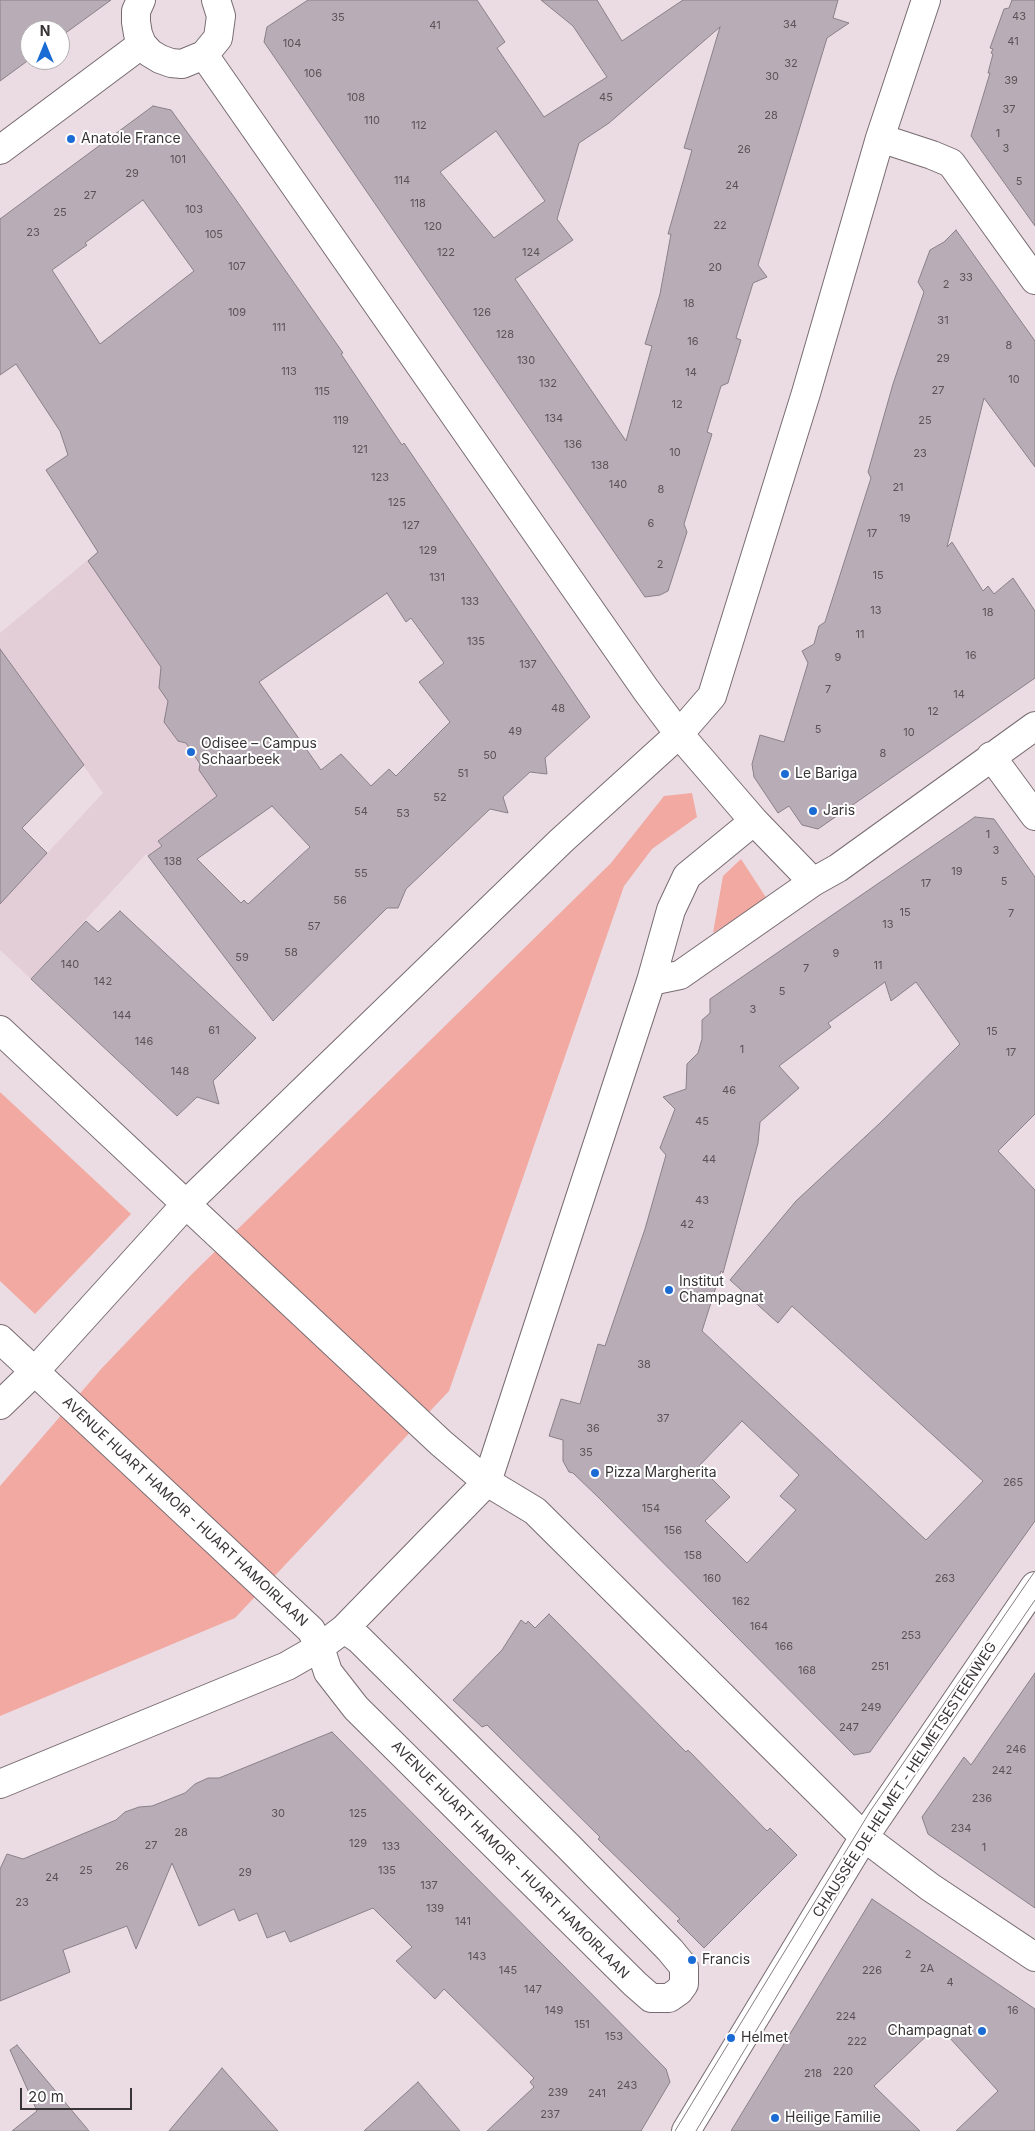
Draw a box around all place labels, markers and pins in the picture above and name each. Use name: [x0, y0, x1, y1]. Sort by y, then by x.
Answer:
place label: Anatole France: [81, 131, 181, 147]
marker: Anatole France: [65, 133, 77, 145]
place label: Odisee – Campus Schaarbeek: [201, 736, 317, 769]
marker: Odisee – Campus Schaarbeek: [185, 746, 197, 758]
place label: Le Bariga: [795, 766, 857, 782]
marker: Le Bariga: [779, 768, 791, 780]
place label: Jaris: [823, 803, 855, 819]
marker: Jaris: [807, 805, 819, 817]
place label: Institut Champagnat: [679, 1274, 763, 1306]
marker: Institut Champagnat: [663, 1284, 675, 1296]
place label: Pizza Margherita: [605, 1465, 717, 1481]
marker: Pizza Margherita: [589, 1467, 601, 1479]
place label: Francis: [702, 1952, 750, 1968]
marker: Francis: [686, 1954, 698, 1966]
place label: Champagnat: [888, 2023, 972, 2039]
marker: Champagnat: [976, 2025, 988, 2037]
place label: Helmet: [741, 2030, 788, 2046]
marker: Helmet: [725, 2032, 737, 2044]
place label: Heilige Familie: [785, 2110, 881, 2126]
marker: Heilige Familie: [769, 2112, 781, 2124]

